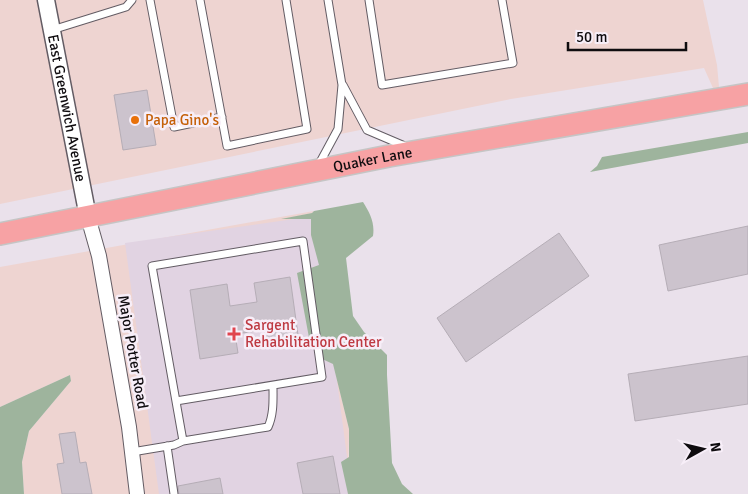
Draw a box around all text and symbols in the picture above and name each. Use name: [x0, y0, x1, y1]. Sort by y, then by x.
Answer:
scale bar: [568, 20, 686, 52]
text: 50 m: [576, 28, 607, 46]
street label: East Greenwich Avenue: [44, 33, 90, 183]
place label: Papa Gino's: [145, 111, 219, 129]
marker: Papa Gino's: [129, 114, 141, 126]
street label: Quaker Lane: [331, 143, 414, 176]
street label: Major Potter Road: [114, 294, 152, 410]
place label: Sargent Rehabilitation Center: [245, 316, 382, 351]
marker: Sargent Rehabilitation Center: [227, 327, 241, 341]
north arrow: [678, 424, 728, 474]
text: N: [706, 441, 724, 453]

